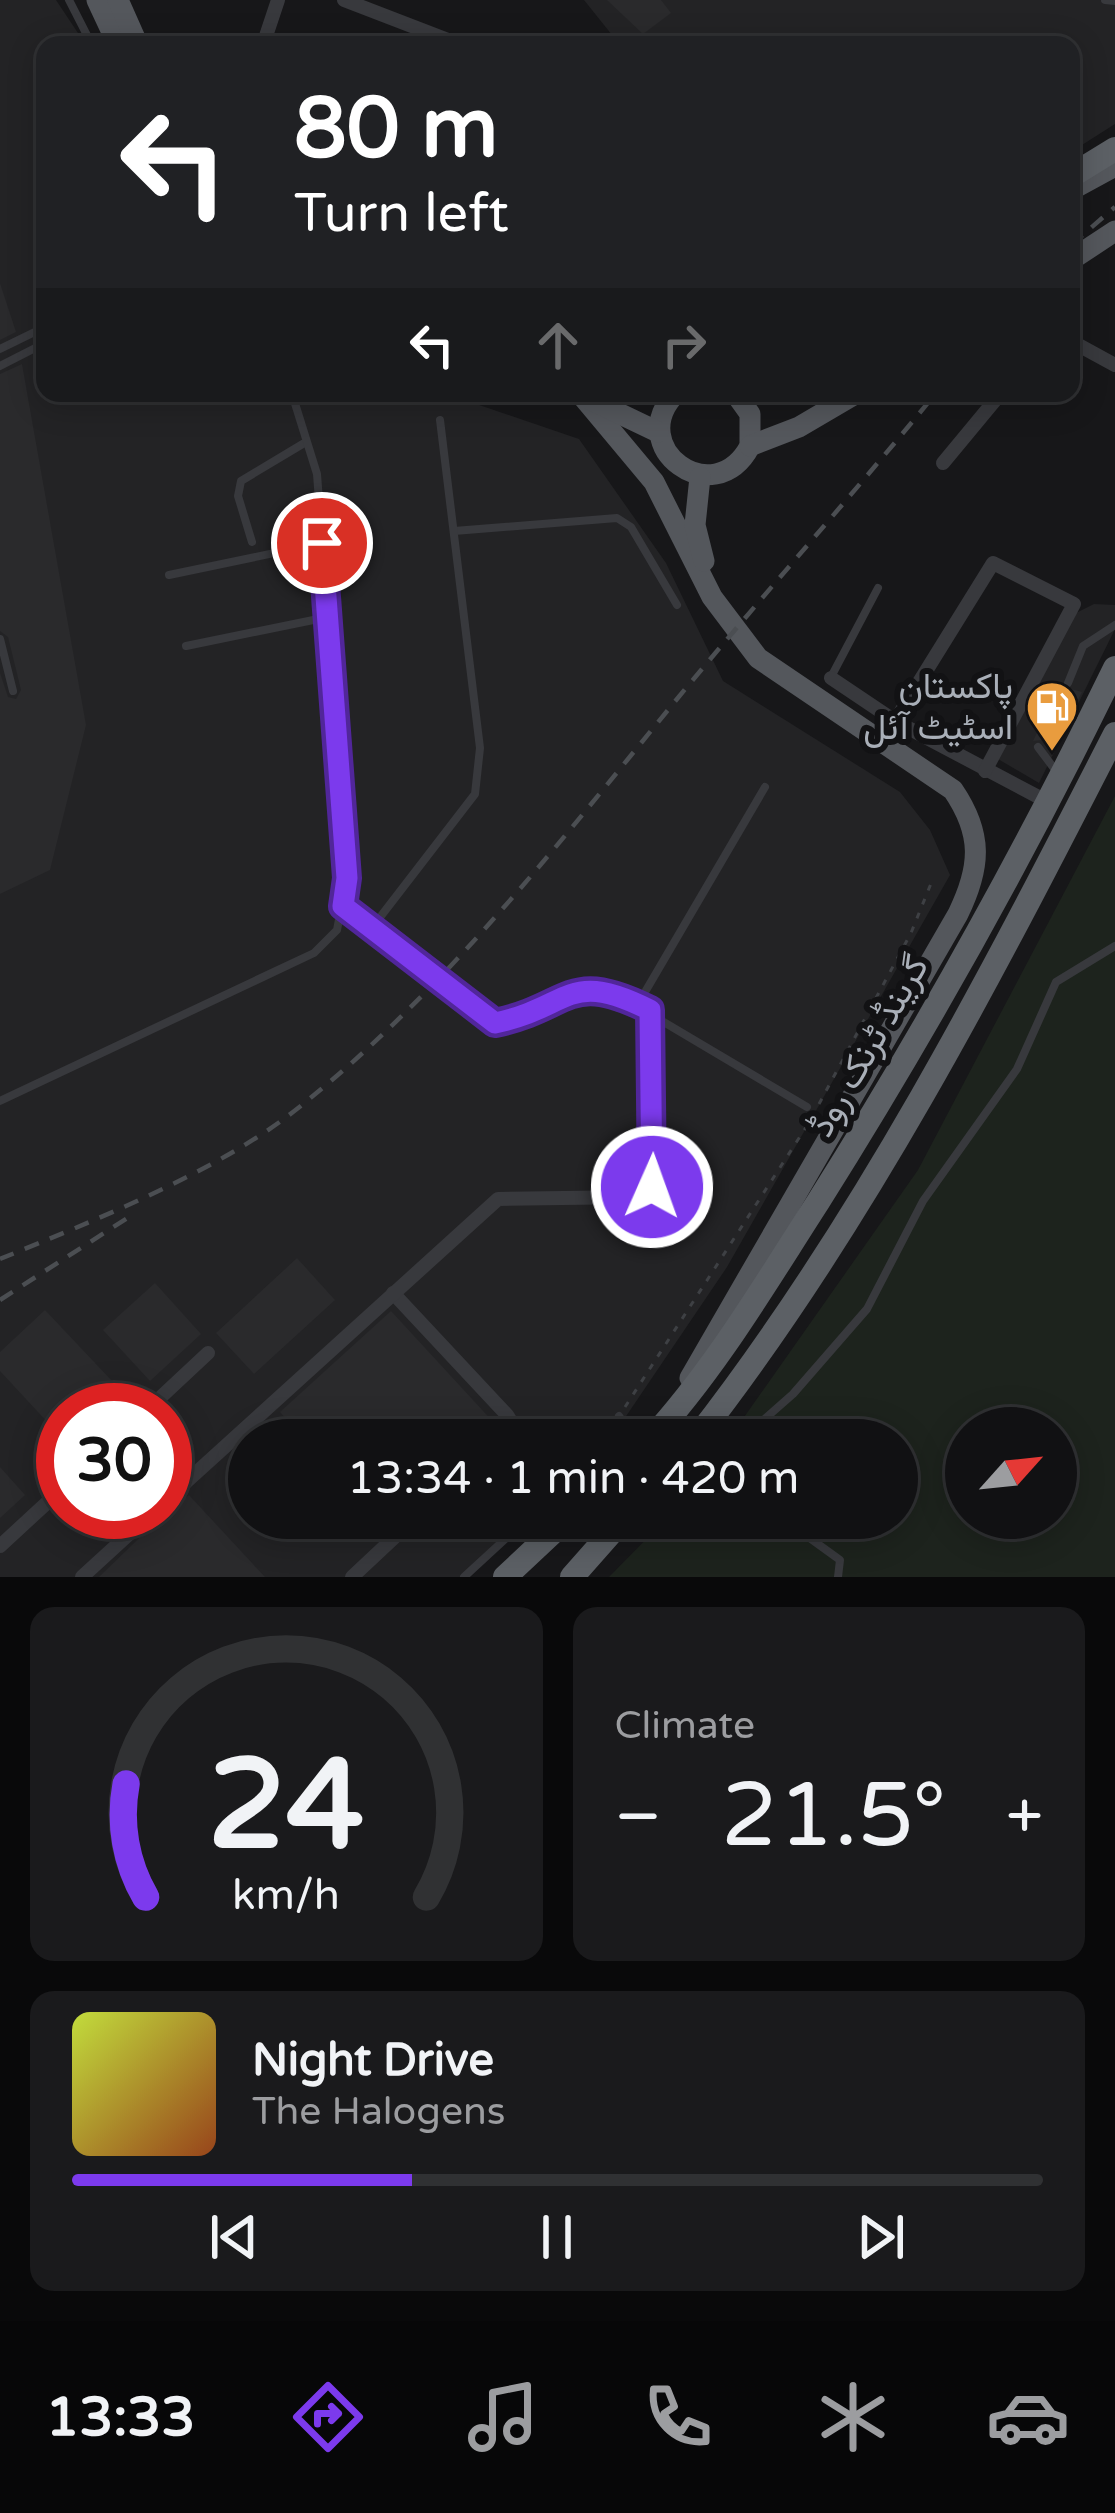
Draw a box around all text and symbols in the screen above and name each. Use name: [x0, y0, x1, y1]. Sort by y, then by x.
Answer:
text: 80 m: [294, 79, 498, 180]
icon: left: [96, 84, 252, 240]
text: Turn left: [294, 181, 509, 246]
icon: left: [399, 312, 465, 378]
icon: ahead: [525, 312, 591, 378]
icon: right: [651, 312, 717, 378]
pin: [271, 492, 373, 594]
icon: arrive: [289, 510, 355, 576]
place label: پاکستان اسٹیٹ آئل: [863, 665, 1013, 749]
fuel station icon: پاکستان اسٹیٹ آئل: [1024, 679, 1080, 753]
street label: گرینڈ ٹرنک روڈ: [800, 948, 938, 1144]
position arrow: [589, 1124, 715, 1250]
speed limit sign: 30: [36, 1383, 192, 1539]
north arrow: [945, 1407, 1077, 1539]
map controls: [945, 1407, 1077, 1539]
text: 13:34 · 1 min · 420 m: [347, 1452, 799, 1506]
text: Climate: [615, 1702, 755, 1749]
text: 24: [208, 1731, 365, 1882]
text: 21.5°: [721, 1762, 946, 1871]
text: −: [615, 1777, 662, 1857]
text: +: [1006, 1777, 1043, 1857]
text: km/h: [232, 1870, 340, 1921]
text: Night Drive: [252, 2034, 494, 2088]
text: The Halogens: [252, 2088, 505, 2135]
icon: previous: [201, 2204, 267, 2270]
icon: pause: [524, 2204, 590, 2270]
icon: next: [848, 2204, 914, 2270]
icon: directions: [286, 2375, 370, 2459]
icon: music: [461, 2375, 545, 2459]
icon: phone: [636, 2375, 720, 2459]
icon: climate: [811, 2375, 895, 2459]
icon: car: [986, 2375, 1070, 2459]
text: 13:33: [45, 2385, 195, 2450]

